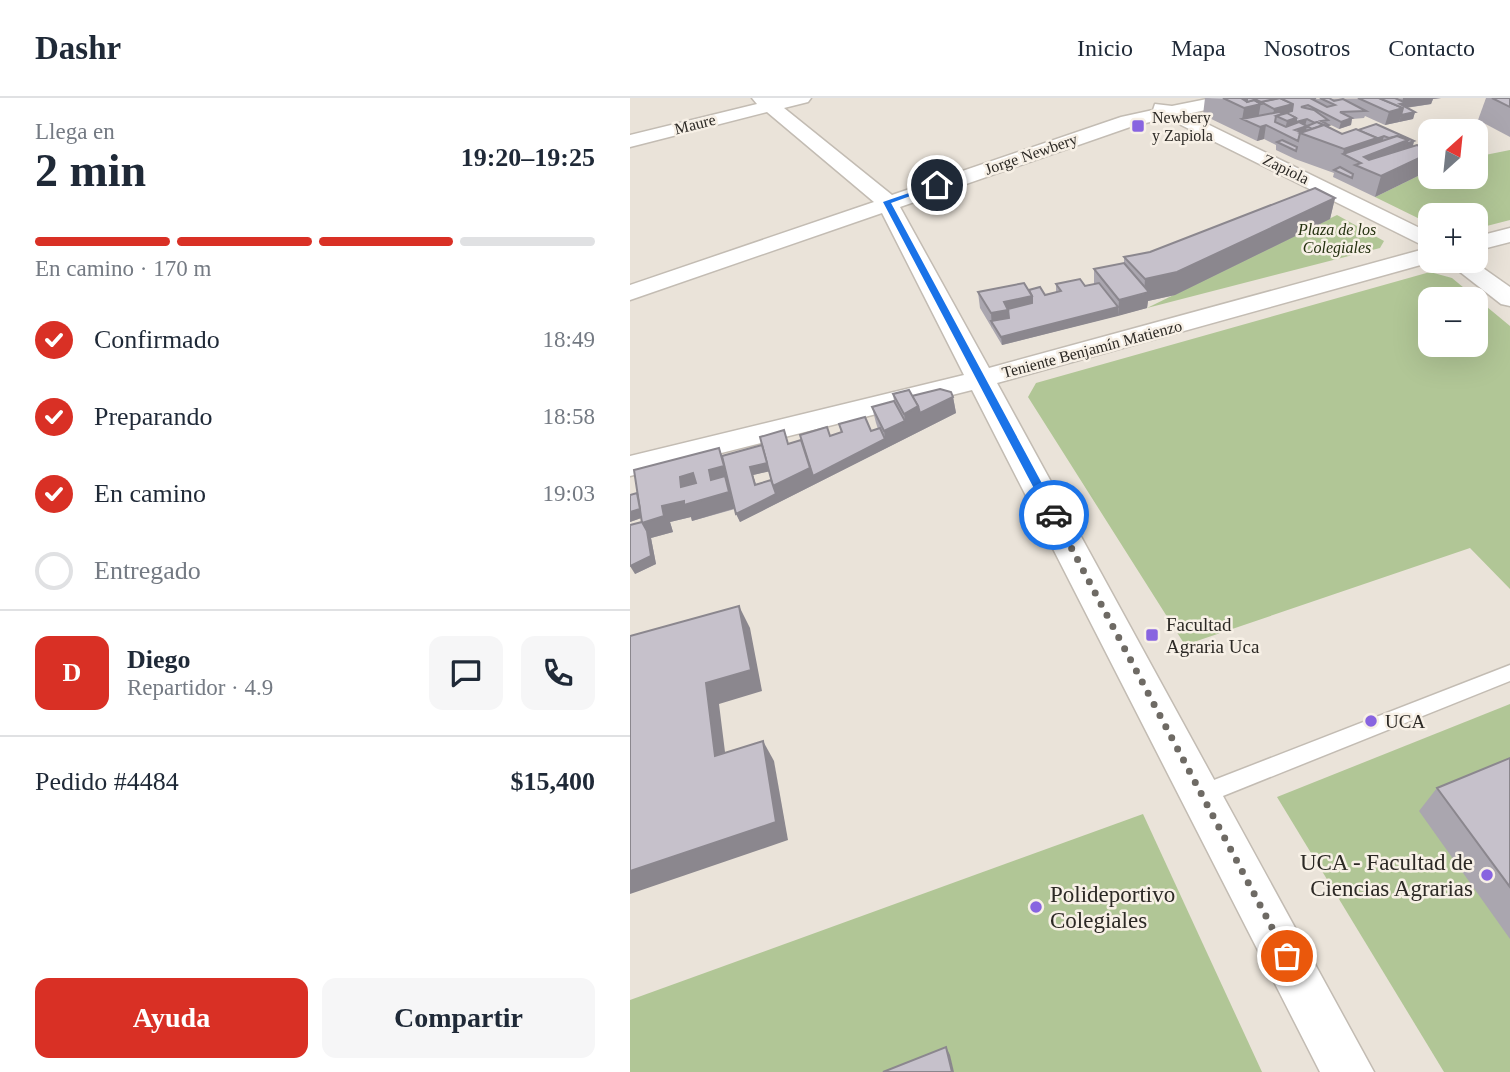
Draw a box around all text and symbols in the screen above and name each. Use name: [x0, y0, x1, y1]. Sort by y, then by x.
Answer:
text: Dashr: [35, 30, 121, 66]
text: Inicio: [1077, 35, 1133, 61]
text: Mapa: [1171, 35, 1226, 61]
text: Nosotros: [1264, 35, 1350, 61]
text: Contacto: [1388, 35, 1475, 61]
place label: Newbery y Zapiola: [1152, 109, 1213, 145]
street label: Maure: [673, 111, 717, 137]
marker: Newbery y Zapiola: [1130, 118, 1146, 134]
text: Llega en: [35, 119, 115, 144]
north arrow: [1418, 119, 1488, 189]
map controls: [1418, 119, 1488, 357]
street label: Jorge Newbery: [982, 130, 1080, 179]
text: 19:20–19:25: [461, 143, 595, 172]
text: 2 min: [35, 145, 146, 196]
street label: Zapiola: [1260, 151, 1312, 188]
pin: [907, 155, 967, 215]
icon: home: [918, 166, 956, 204]
button: +: [1418, 203, 1488, 273]
park label: Plaza de los Colegiales: [1297, 221, 1376, 257]
text: En camino · 170 m: [35, 256, 211, 281]
button: −: [1418, 287, 1488, 357]
street label: Teniente Benjamín Matienzo: [1000, 317, 1184, 382]
icon: check: [35, 321, 73, 359]
text: Confirmado: [94, 325, 220, 354]
text: 18:49: [543, 327, 595, 352]
icon: check: [35, 398, 73, 436]
text: Preparando: [94, 402, 212, 431]
text: 18:58: [543, 404, 595, 429]
icon: check: [35, 475, 73, 513]
text: En camino: [94, 479, 206, 508]
courier: [1019, 480, 1089, 550]
text: 19:03: [543, 481, 595, 506]
icon: car: [1035, 496, 1073, 534]
text: Entregado: [94, 556, 201, 585]
place label: Facultad Agraria Uca: [1166, 614, 1260, 657]
marker: Facultad Agraria Uca: [1144, 627, 1160, 643]
button: chat: [429, 636, 503, 710]
button: phone: [521, 636, 595, 710]
text: Diego: [127, 645, 191, 674]
text: D: [63, 658, 81, 687]
text: Repartidor · 4.9: [127, 675, 273, 700]
place label: UCA: [1385, 711, 1425, 732]
marker: UCA: [1363, 713, 1379, 729]
text: Pedido #4484: [35, 767, 179, 796]
text: $15,400: [511, 767, 595, 796]
place label: UCA - Facultad de Ciencias Agrarias: [1300, 850, 1473, 901]
marker: UCA - Facultad de Ciencias Agrarias: [1479, 867, 1495, 883]
place label: Polideportivo Colegiales: [1050, 882, 1175, 933]
marker: Polideportivo Colegiales: [1028, 899, 1044, 915]
pin: [1257, 926, 1317, 986]
icon: bag: [1268, 937, 1306, 975]
button: Ayuda: [35, 978, 308, 1058]
button: Compartir: [322, 978, 595, 1058]

